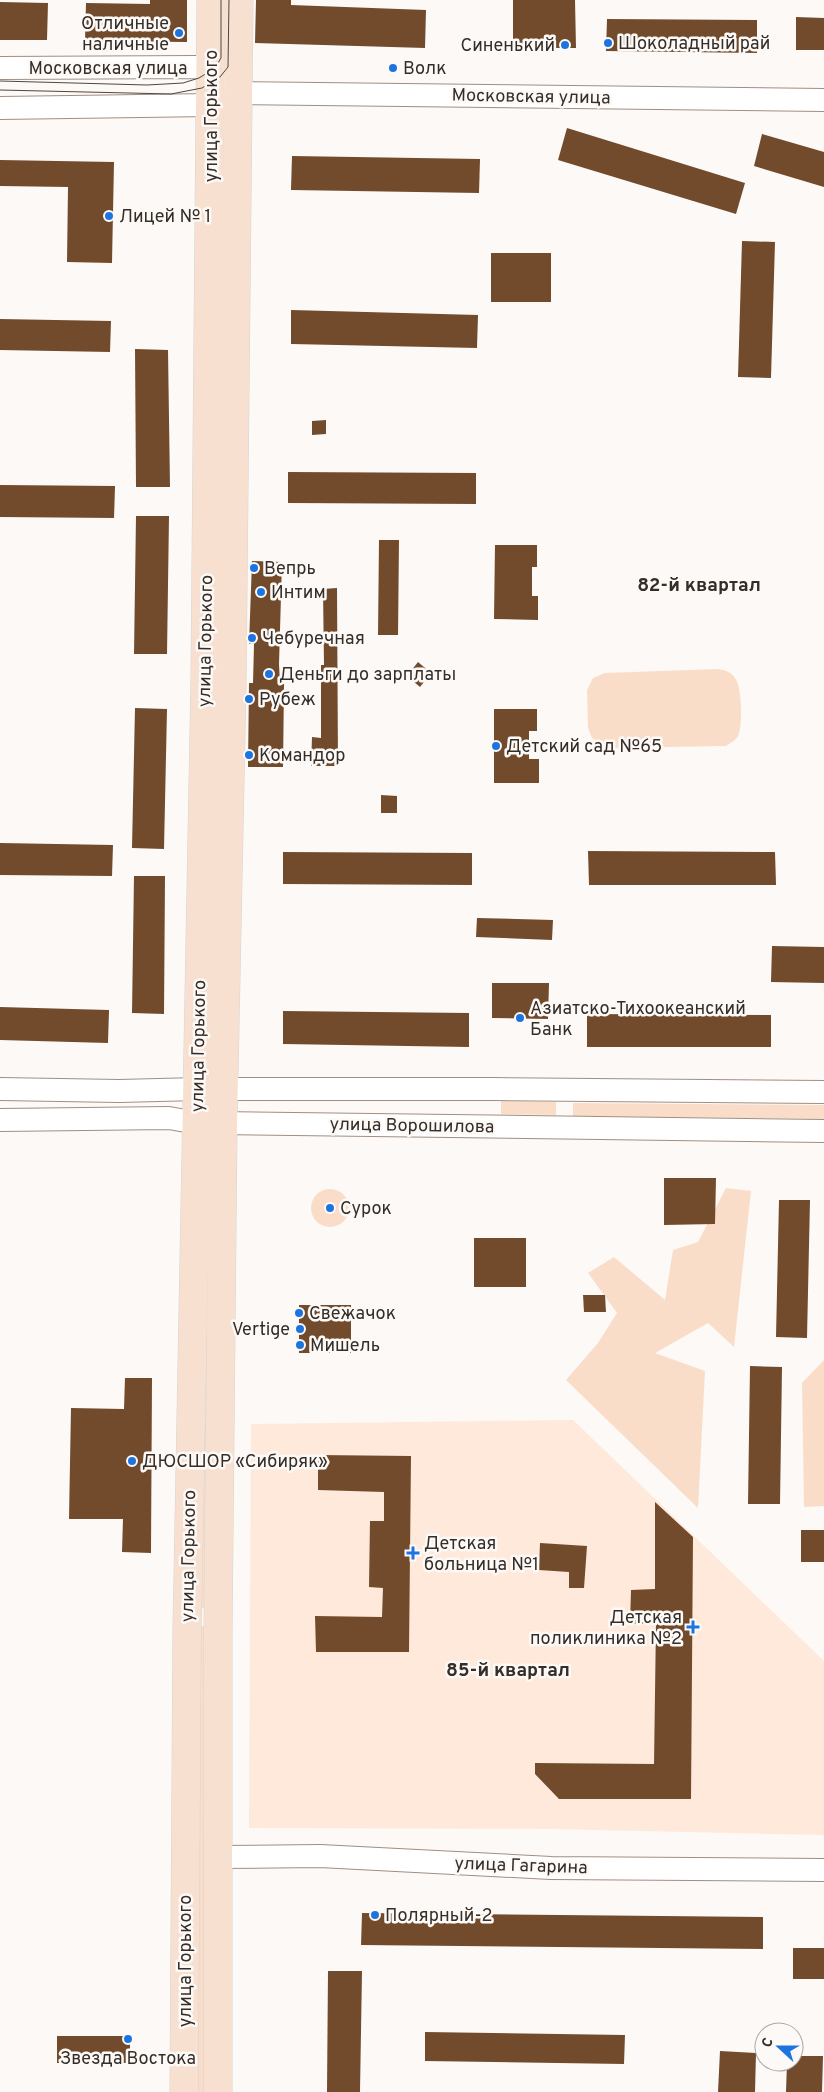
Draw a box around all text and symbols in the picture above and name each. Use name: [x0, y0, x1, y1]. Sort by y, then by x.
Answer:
place label: Отличные наличные: [81, 13, 169, 57]
marker: Отличные наличные: [173, 27, 185, 39]
place label: Шоколадный рай: [618, 33, 770, 56]
place label: Синенький: [461, 35, 555, 58]
marker: Шоколадный рай: [602, 37, 614, 49]
marker: Синенький: [559, 39, 571, 51]
street label: улица Горького: [201, 50, 224, 182]
street label: Московская улица: [28, 58, 188, 81]
place label: Волк: [403, 58, 446, 81]
marker: Волк: [387, 62, 399, 74]
street label: Московская улица: [451, 85, 611, 110]
place label: Лицей № 1: [119, 206, 211, 229]
marker: Лицей № 1: [103, 210, 115, 222]
place label: Вепрь: [264, 558, 316, 581]
marker: Вепрь: [248, 562, 260, 574]
district label: 82-й квартал: [637, 574, 761, 598]
street label: улица Горького: [194, 575, 219, 707]
place label: Интим: [271, 582, 326, 605]
marker: Интим: [255, 586, 267, 598]
place label: Чебуречная: [262, 628, 365, 651]
marker: Чебуречная: [246, 632, 258, 644]
place label: Деньги до зарплаты: [279, 664, 456, 687]
marker: Деньги до зарплаты: [263, 668, 275, 680]
place label: Рубеж: [259, 689, 316, 712]
marker: Рубеж: [243, 693, 255, 705]
place label: Детский сад №65: [506, 736, 662, 759]
marker: Детский сад №65: [490, 740, 502, 752]
place label: Командор: [259, 745, 345, 768]
marker: Командор: [243, 749, 255, 761]
street label: улица Горького: [187, 980, 212, 1112]
place label: Азиатско-Тихоокеанский Банк: [530, 998, 746, 1042]
marker: Азиатско-Тихоокеанский Банк: [514, 1012, 526, 1024]
street label: улица Ворошилова: [329, 1114, 495, 1139]
place label: Сурок: [340, 1198, 392, 1221]
marker: Сурок: [324, 1202, 336, 1214]
place label: Свежачок: [309, 1303, 396, 1326]
marker: Свежачок: [293, 1307, 305, 1319]
place label: Vertige: [232, 1319, 290, 1342]
marker: Vertige: [294, 1323, 306, 1335]
place label: Мишель: [310, 1335, 380, 1358]
marker: Мишель: [294, 1339, 306, 1351]
place label: ДЮСШОР «Сибиряк»: [142, 1451, 328, 1474]
marker: ДЮСШОР «Сибиряк»: [126, 1455, 138, 1467]
street label: улица Горького: [177, 1490, 202, 1622]
place label: Детская больница №1: [424, 1533, 539, 1577]
marker: Детская больница №1: [406, 1546, 420, 1560]
place label: Детская поликлиника №2: [530, 1607, 682, 1651]
marker: Детская поликлиника №2: [686, 1620, 700, 1634]
district label: 85-й квартал: [446, 1659, 570, 1683]
street label: улица Гагарина: [454, 1853, 588, 1880]
street label: улица Горького: [175, 1895, 198, 2027]
place label: Полярный-2: [385, 1905, 493, 1928]
marker: Полярный-2: [369, 1909, 381, 1921]
north arrow: [754, 2022, 804, 2072]
marker: Звезда Востока: [122, 2033, 134, 2045]
text: С: [759, 2036, 778, 2050]
place label: Звезда Востока: [60, 2048, 196, 2071]

